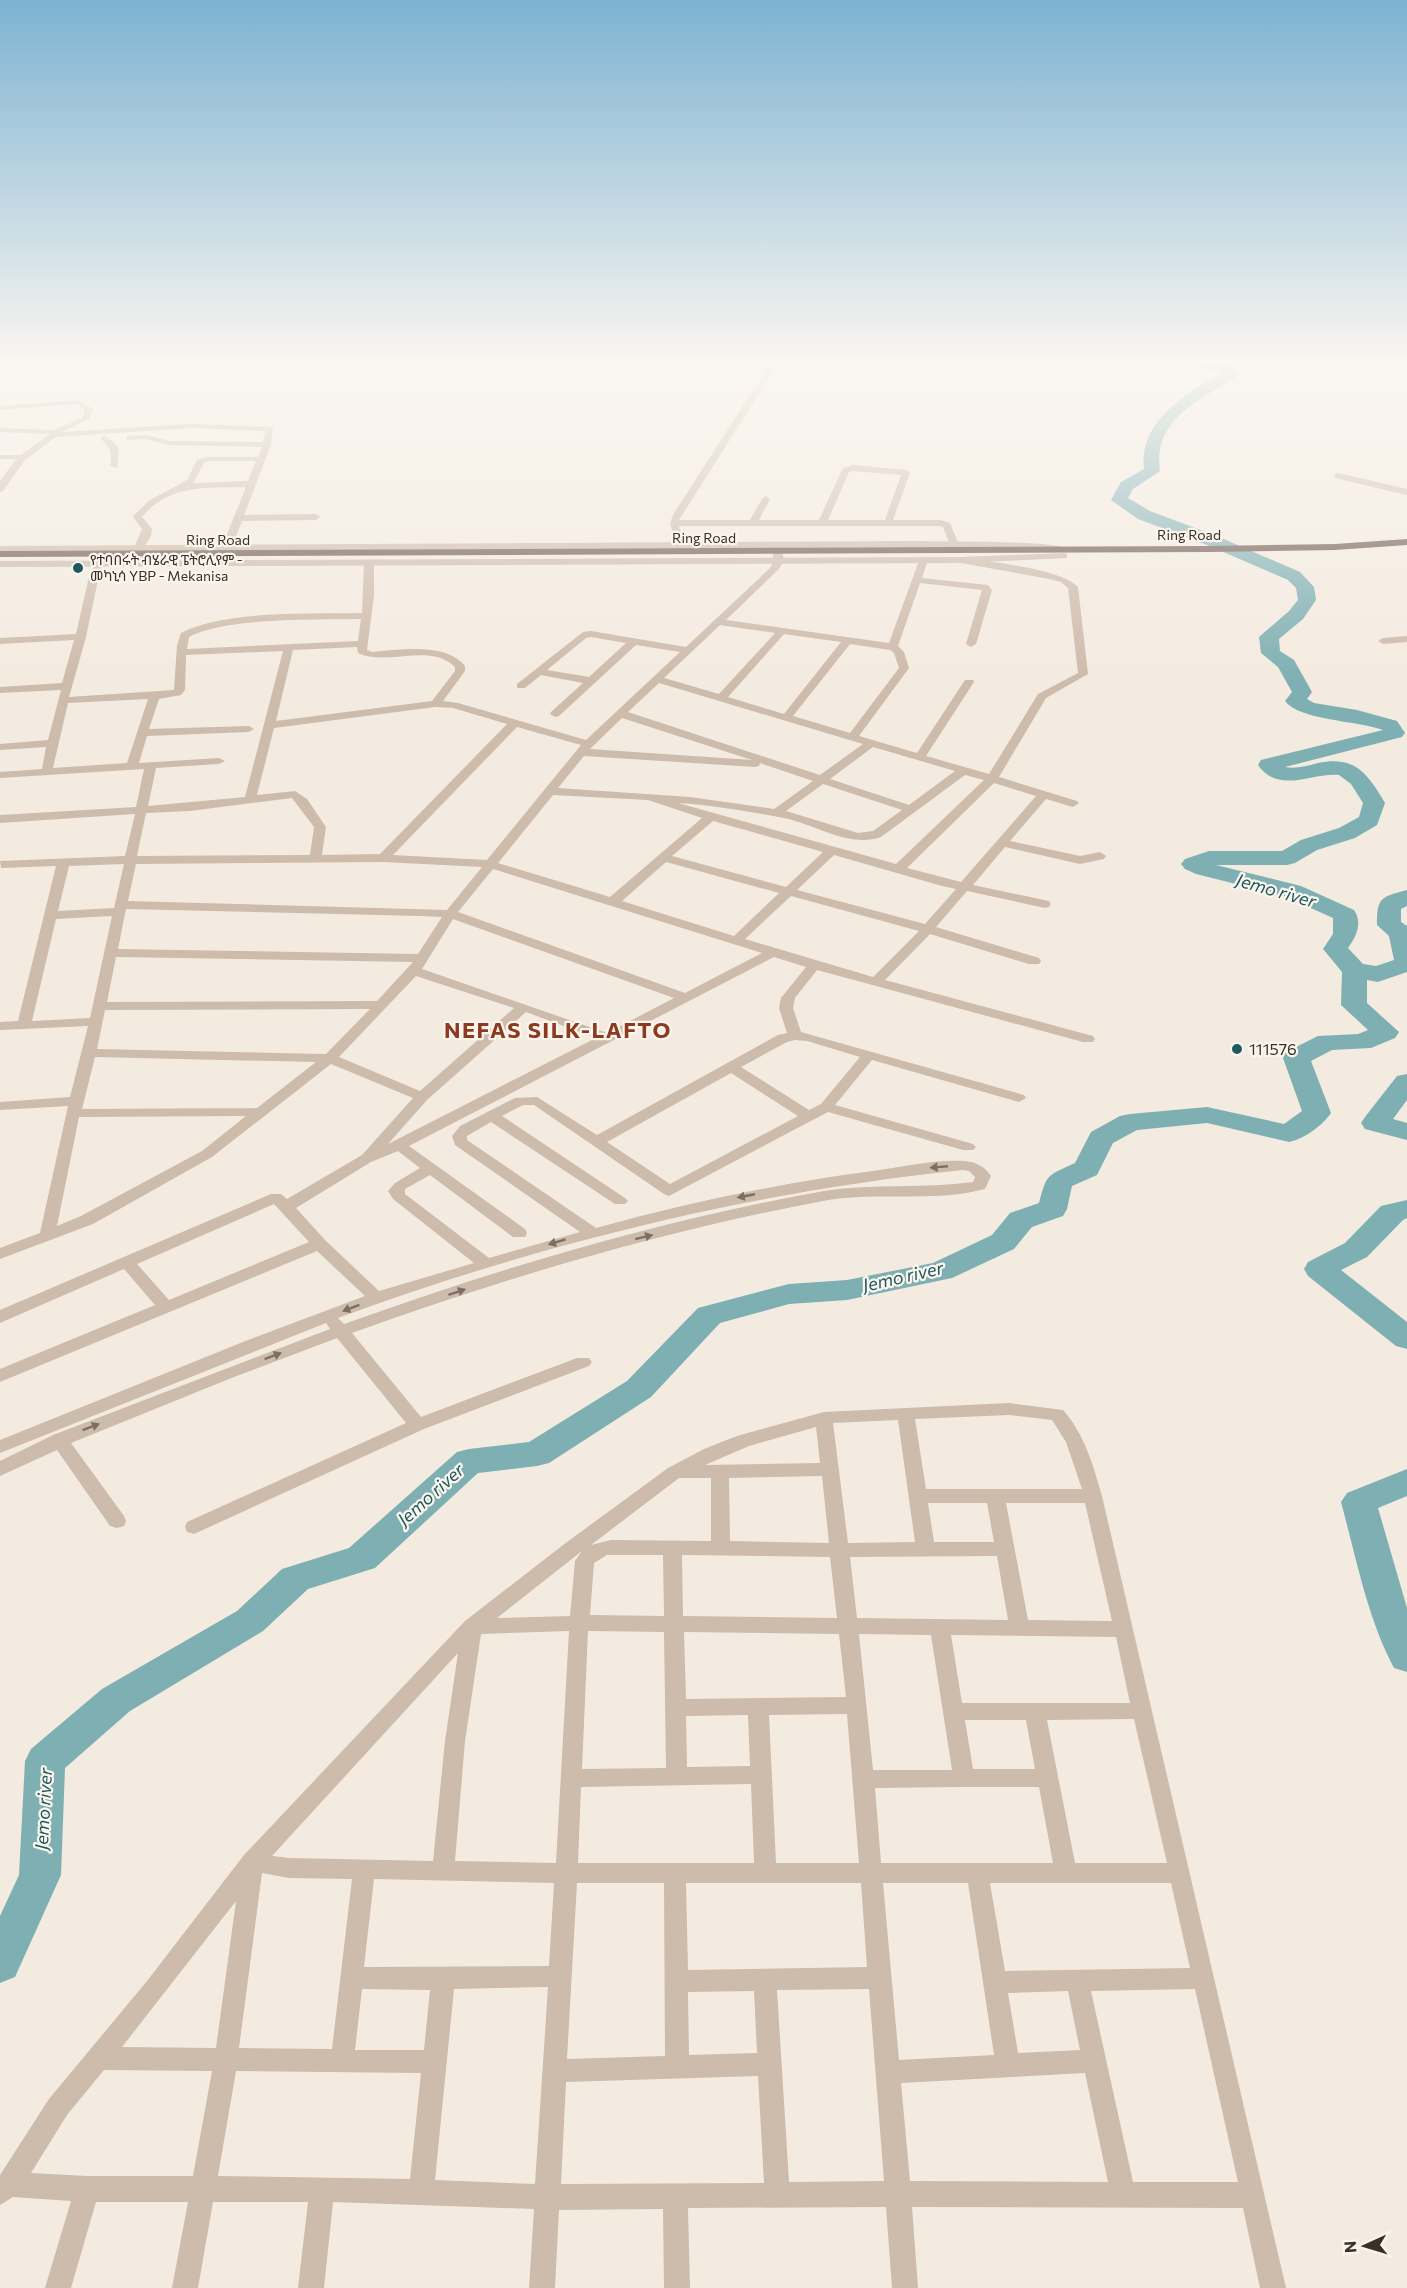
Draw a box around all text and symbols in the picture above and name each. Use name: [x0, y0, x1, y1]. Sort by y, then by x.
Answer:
street label: Ring Road: [1157, 526, 1221, 543]
street label: Ring Road: [672, 529, 736, 546]
street label: Ring Road: [186, 531, 250, 548]
place label: የተባበሩት ብሄራዊ ፔትሮሊየም - መካኒሳ YBP - Mekanisa: [90, 551, 243, 584]
marker: የተባበሩት ብሄራዊ ፔትሮሊየም - መካኒሳ YBP - Mekanisa: [71, 561, 85, 575]
water label: Jemo river: [1232, 868, 1320, 912]
district label: NEFAS SILK-LAFTO: [444, 1016, 672, 1043]
place label: 111576: [1249, 1039, 1297, 1058]
marker: 111576: [1230, 1042, 1244, 1056]
one-way arrow: [930, 1162, 949, 1172]
one-way arrow: [737, 1192, 756, 1201]
one-way arrow: [635, 1232, 653, 1242]
one-way arrow: [548, 1238, 566, 1247]
water label: Jemo river: [858, 1256, 946, 1296]
one-way arrow: [448, 1286, 466, 1296]
one-way arrow: [342, 1303, 360, 1313]
one-way arrow: [264, 1351, 282, 1361]
one-way arrow: [82, 1422, 100, 1431]
water label: Jemo river: [391, 1458, 469, 1531]
water label: Jemo river: [30, 1767, 56, 1853]
north arrow: [1335, 2216, 1395, 2276]
text: N: [1340, 2240, 1359, 2254]

